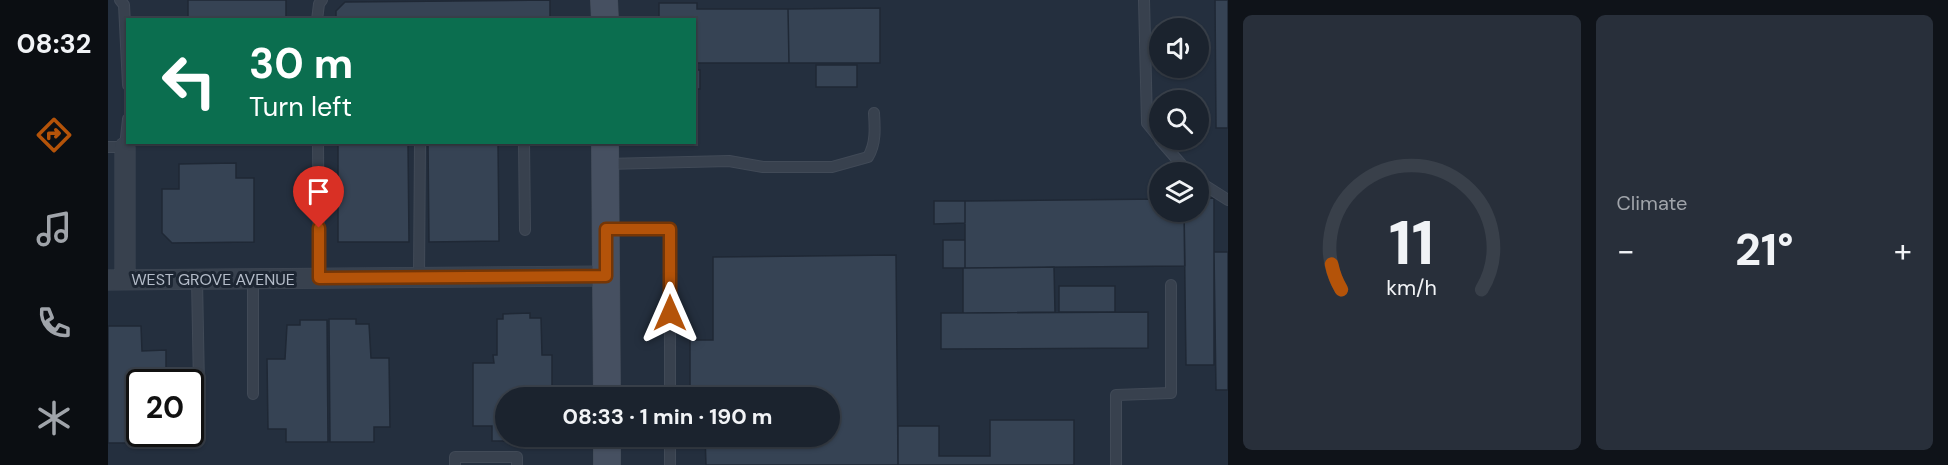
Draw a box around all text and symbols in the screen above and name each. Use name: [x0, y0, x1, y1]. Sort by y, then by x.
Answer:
map controls: [1149, 18, 1209, 222]
button: sound: [1149, 18, 1209, 78]
text: 08:32: [17, 26, 91, 61]
text: 30 m: [249, 36, 353, 91]
icon: left: [150, 42, 228, 120]
text: Turn left: [249, 89, 352, 124]
button: search: [1149, 90, 1209, 150]
icon: directions: [33, 114, 75, 156]
button: layers: [1149, 162, 1209, 222]
pin: [293, 166, 344, 228]
icon: arrive: [302, 175, 335, 208]
text: Climate: [1617, 190, 1687, 216]
text: 11: [1389, 202, 1434, 283]
icon: music: [33, 208, 75, 250]
text: 21°: [1735, 220, 1794, 279]
text: −: [1617, 229, 1635, 272]
text: +: [1894, 229, 1912, 272]
street label: WEST GROVE AVENUE: [131, 269, 295, 290]
text: km/h: [1386, 274, 1437, 302]
position arrow: [638, 281, 702, 345]
icon: phone: [33, 302, 75, 344]
speed limit sign: 20: [126, 369, 204, 447]
icon: climate: [33, 397, 75, 439]
text: 08:33 · 1 min · 190 m: [562, 402, 773, 431]

